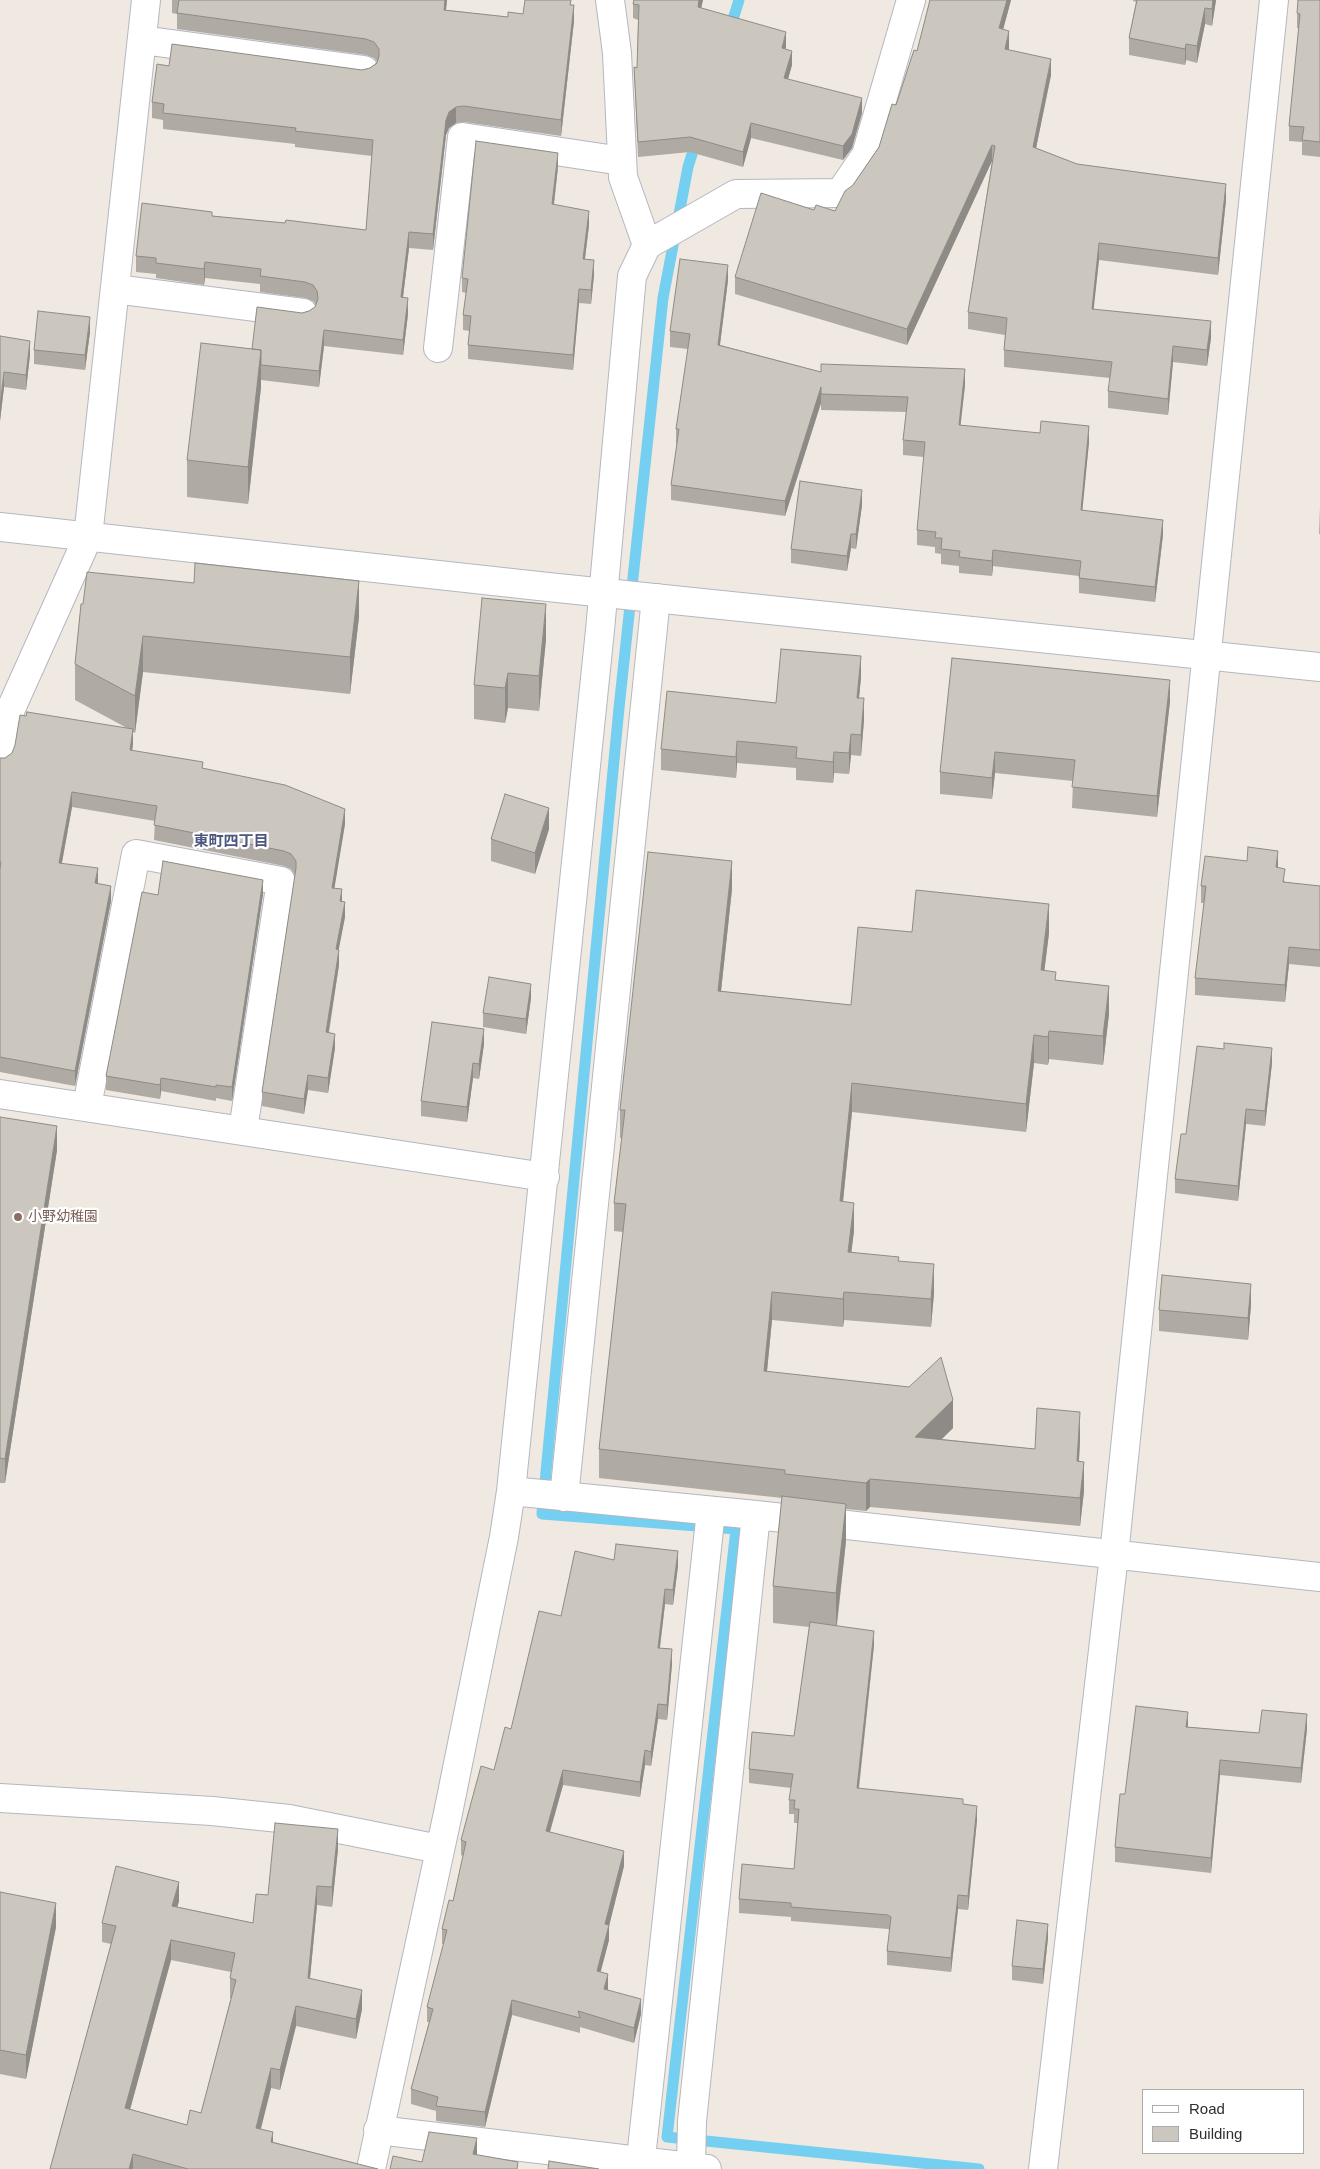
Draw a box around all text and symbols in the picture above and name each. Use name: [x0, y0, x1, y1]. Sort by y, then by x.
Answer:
district label: 東町四丁目: [194, 833, 268, 851]
place label: 小野幼稚園: [28, 1209, 98, 1225]
marker: 小野幼稚園: [12, 1211, 24, 1223]
legend: [1142, 2089, 1305, 2154]
text: Road: [1189, 2100, 1225, 2117]
text: Building: [1189, 2125, 1242, 2142]

